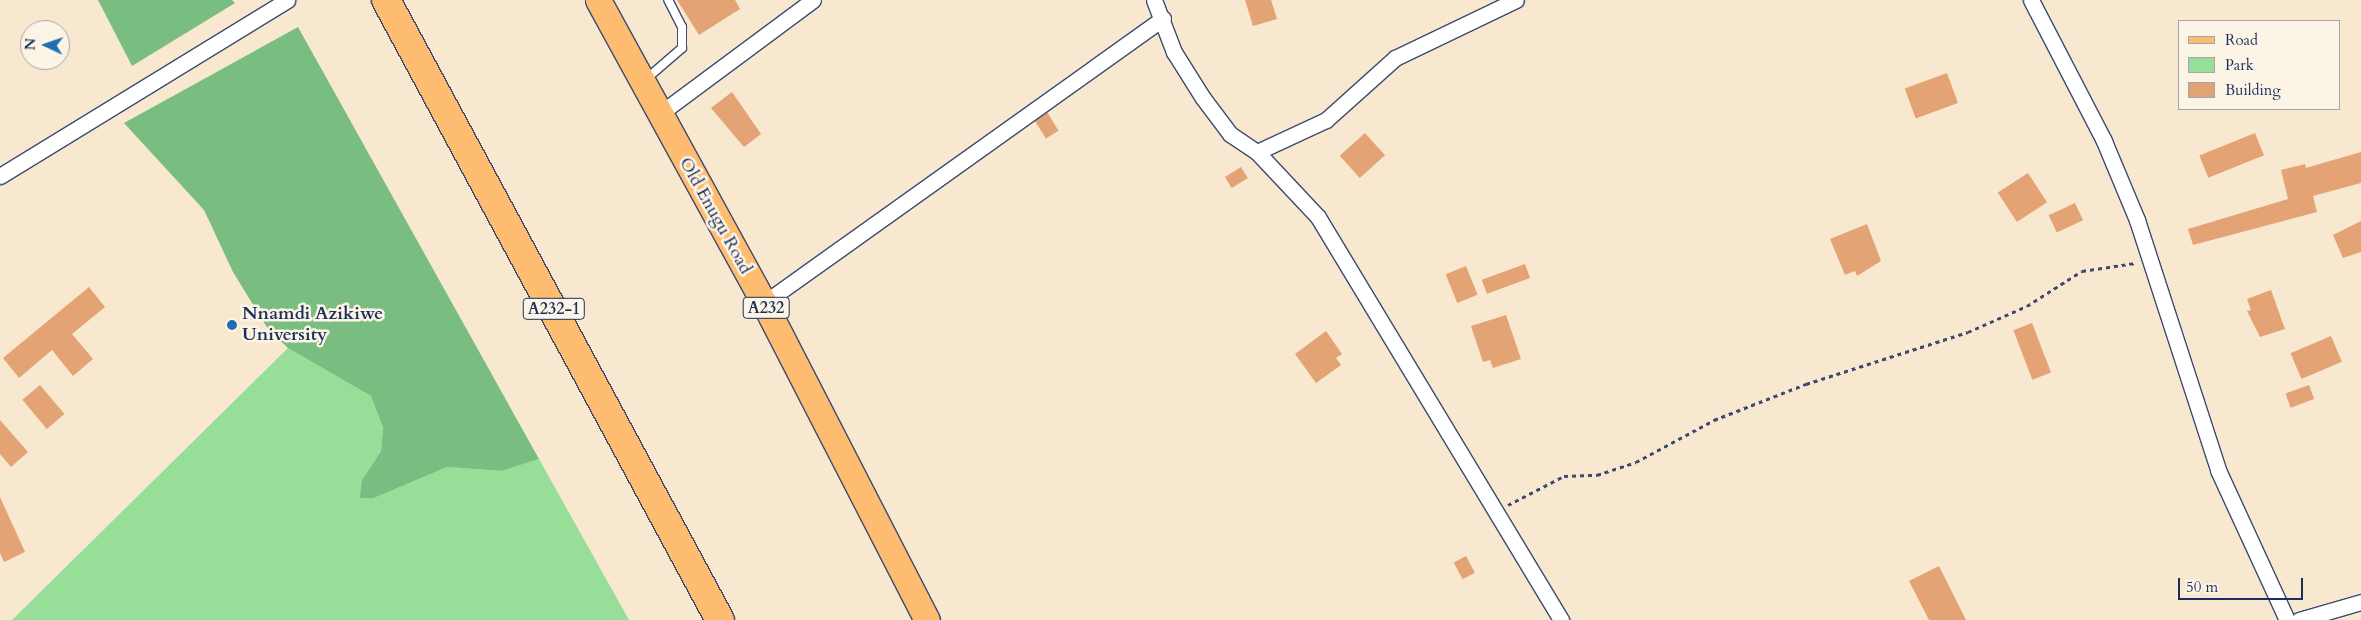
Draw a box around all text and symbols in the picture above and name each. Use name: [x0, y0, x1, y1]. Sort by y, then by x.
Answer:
north arrow: [20, 20, 70, 70]
legend: [2178, 20, 2341, 110]
text: Road: [2225, 30, 2258, 50]
text: N: [21, 38, 40, 51]
text: Park: [2225, 55, 2254, 75]
text: Building: [2225, 80, 2281, 100]
street label: Old Enugu Road: [674, 154, 756, 278]
road number: A232: [742, 294, 790, 322]
road number: A232-1: [523, 296, 585, 322]
place label: Nnamdi Azikiwe University: [242, 304, 383, 346]
marker: Nnamdi Azikiwe University: [226, 319, 238, 331]
scale bar: [2181, 568, 2306, 600]
text: 50 m: [2186, 577, 2218, 597]

